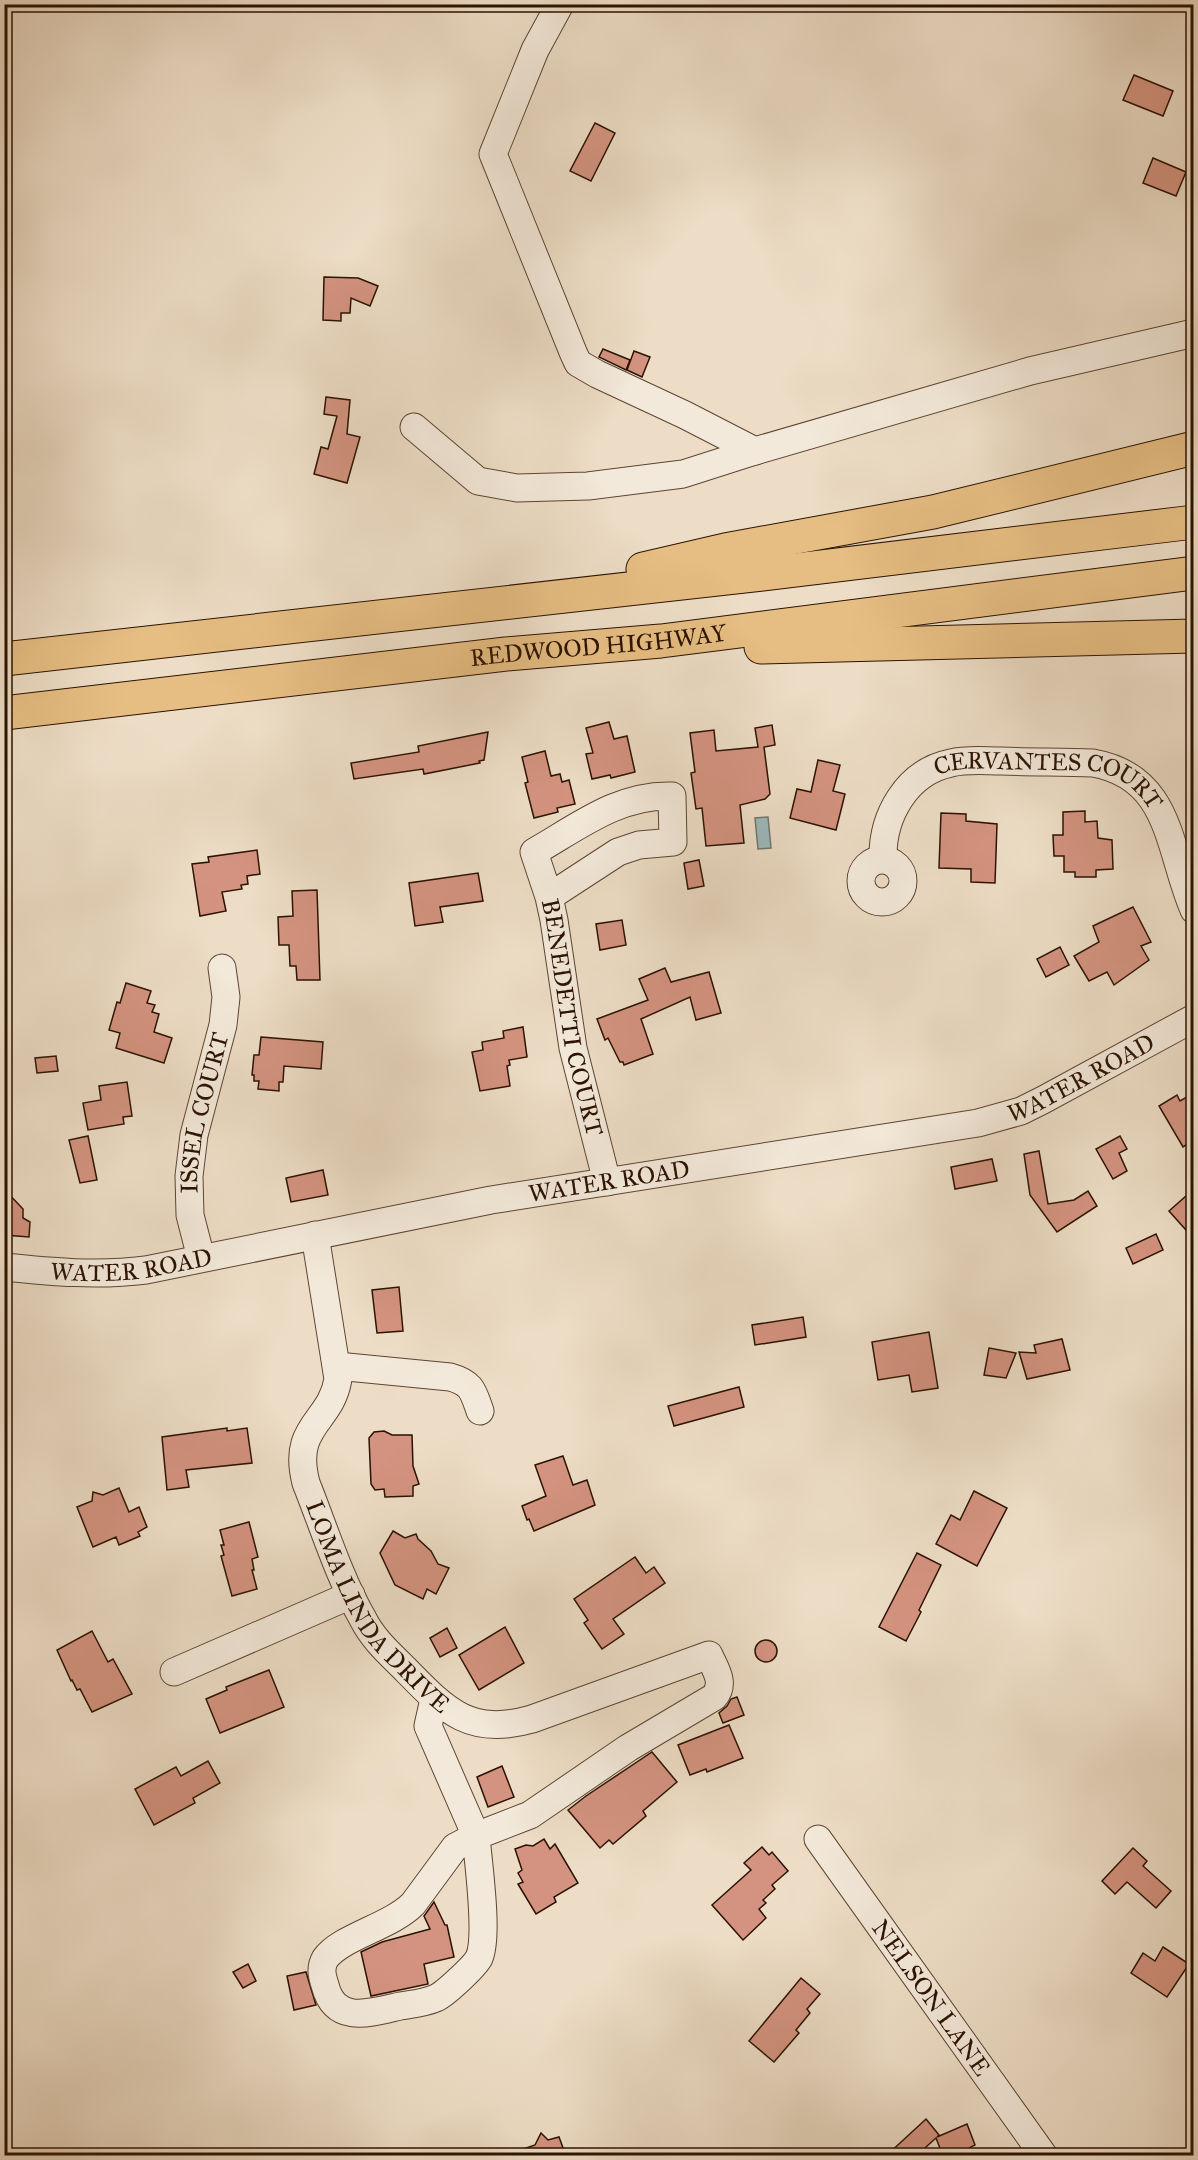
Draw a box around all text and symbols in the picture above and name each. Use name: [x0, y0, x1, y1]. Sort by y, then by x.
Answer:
street label: REDWOOD HIGHWAY: [468, 618, 729, 673]
street label: CERVANTES COURT: [930, 745, 1170, 815]
street label: BENEDETTI COURT: [535, 896, 610, 1139]
street label: WATER ROAD: [1004, 1027, 1160, 1129]
street label: ISSEL COURT: [174, 1029, 235, 1194]
street label: WATER ROAD: [527, 1154, 692, 1209]
street label: WATER ROAD: [50, 1242, 215, 1288]
street label: LOMA LINDA DRIVE: [299, 1496, 456, 1720]
street label: NELSON LANE: [865, 1914, 997, 2082]

